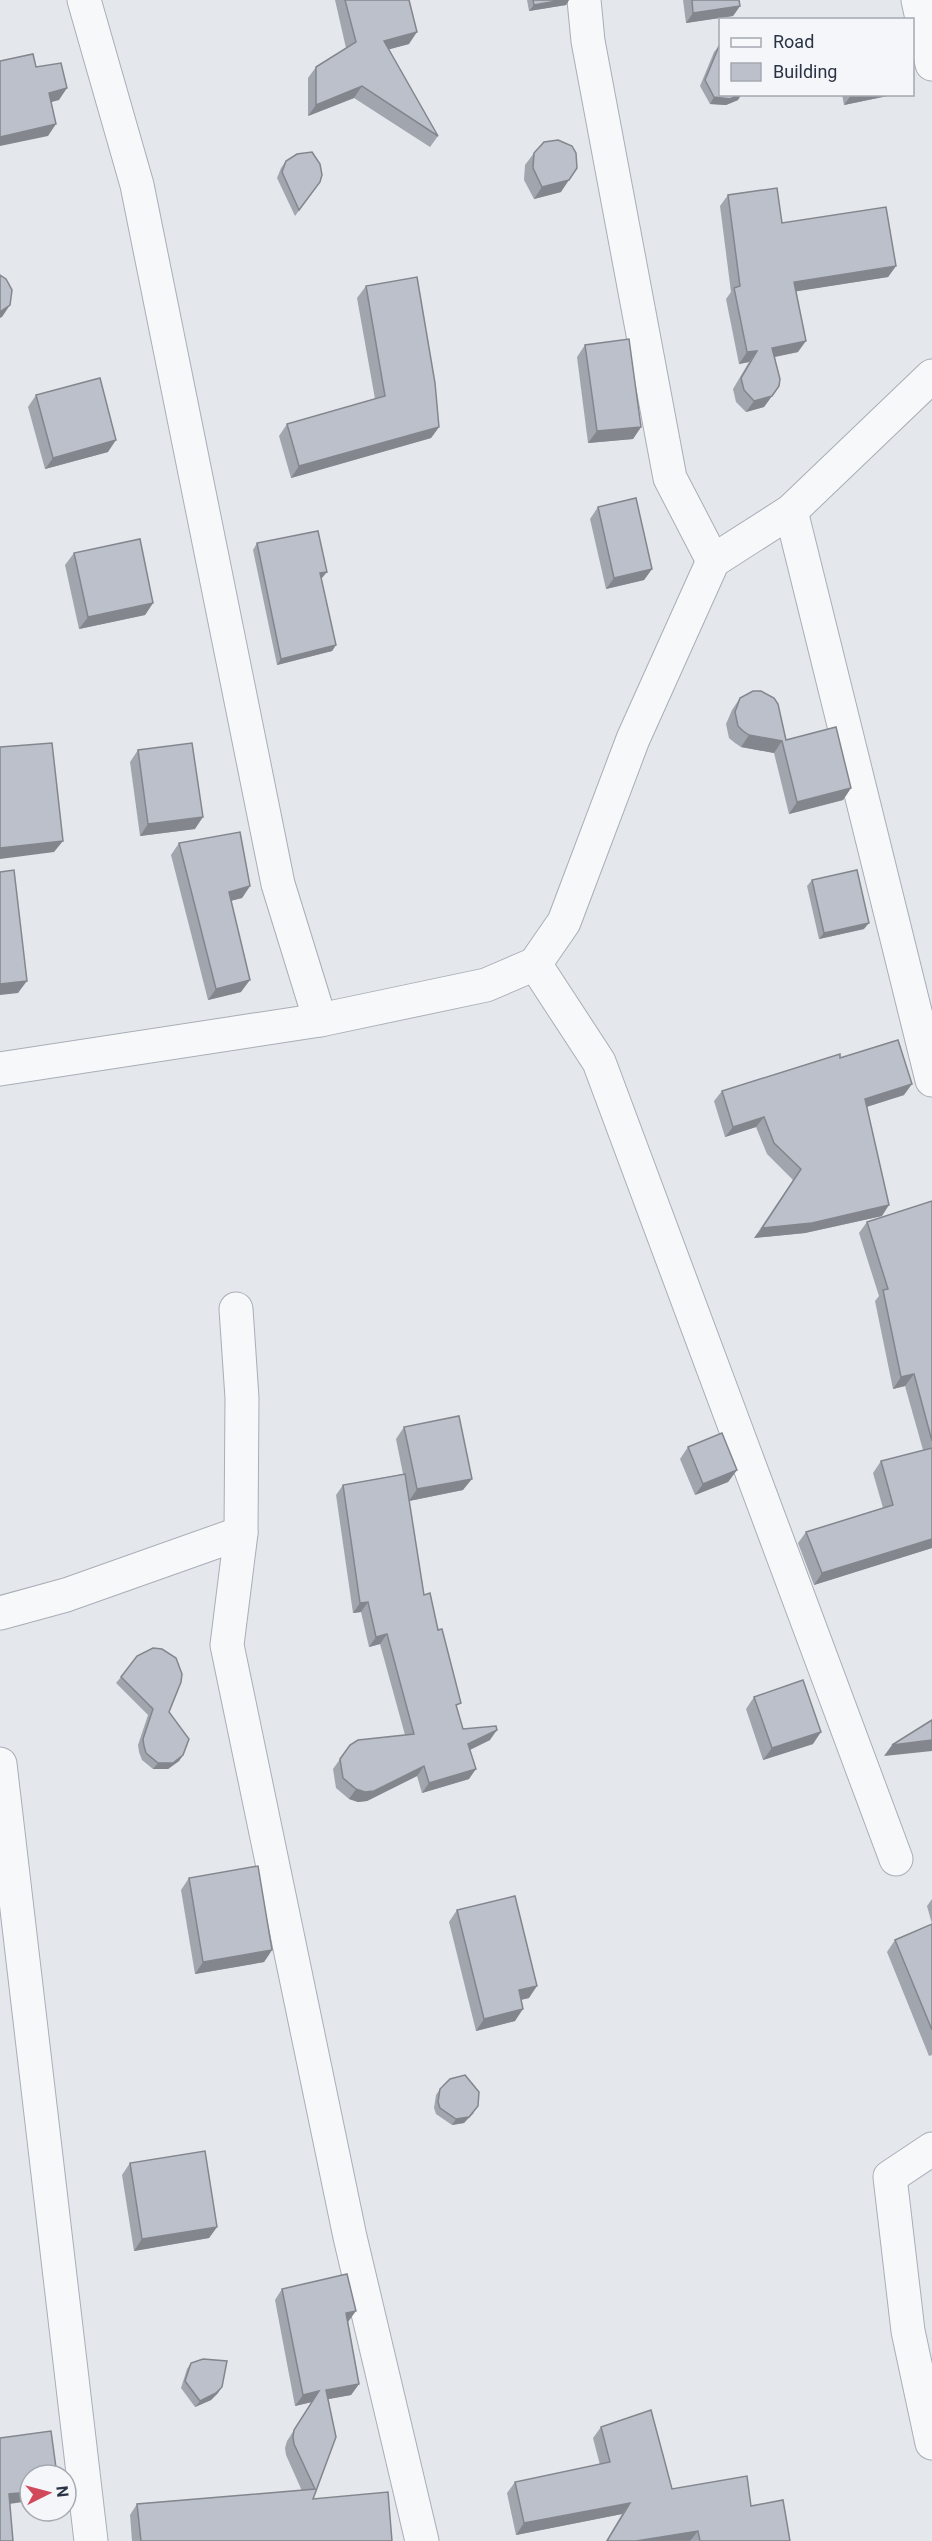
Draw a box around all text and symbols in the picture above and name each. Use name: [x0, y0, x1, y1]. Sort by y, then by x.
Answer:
legend: [719, 18, 914, 96]
text: Road: [773, 31, 814, 52]
text: Building: [773, 61, 837, 82]
north arrow: [18, 2463, 78, 2523]
text: N: [52, 2485, 72, 2498]

